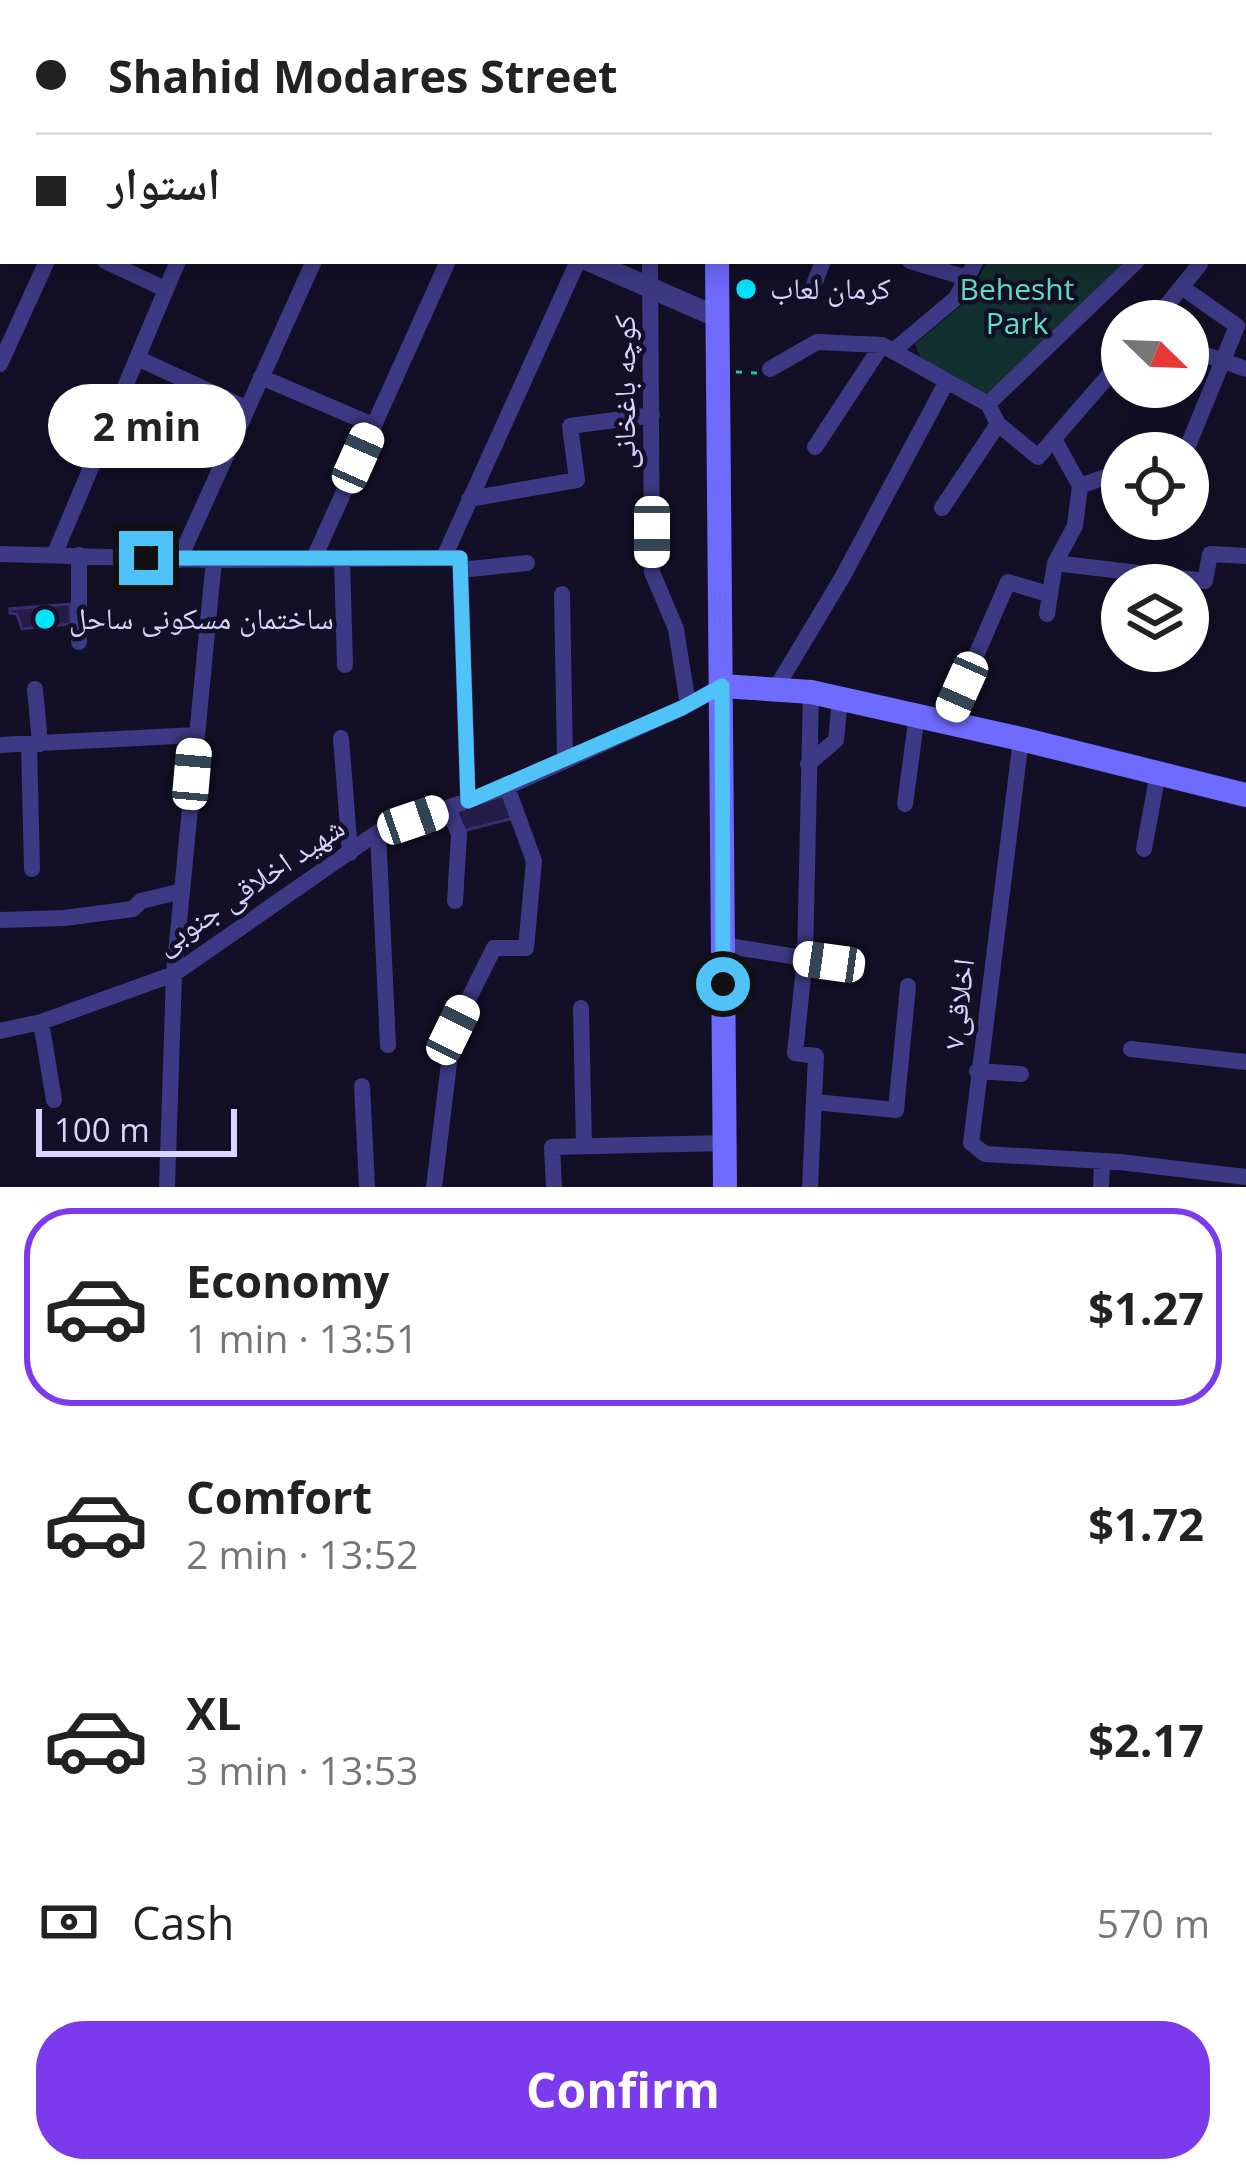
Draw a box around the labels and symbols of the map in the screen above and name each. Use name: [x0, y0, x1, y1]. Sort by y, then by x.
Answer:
place label: کرمان لعاب: [770, 267, 891, 308]
park label: Behesht Park: [960, 268, 1074, 343]
marker: کرمان لعاب: [733, 276, 759, 302]
north arrow: [1101, 300, 1209, 408]
street label: کوچه باغخانی: [603, 315, 644, 469]
callout: 2 min: [47, 384, 245, 468]
car: [327, 418, 389, 498]
car: [634, 496, 670, 568]
route end: [119, 531, 173, 585]
place label: ساختمان مسکونی ساحل: [69, 597, 334, 638]
marker: ساختمان مسکونی ساحل: [32, 606, 58, 632]
car: [931, 647, 993, 727]
car: [171, 737, 213, 811]
car: [373, 791, 453, 849]
street label: شهید اخلاقی جنوبی: [146, 806, 352, 963]
car: [791, 939, 867, 985]
street label: اخلاقی۷: [932, 956, 983, 1052]
route start: [696, 957, 750, 1011]
car: [421, 990, 485, 1070]
scale bar: [36, 1103, 237, 1156]

